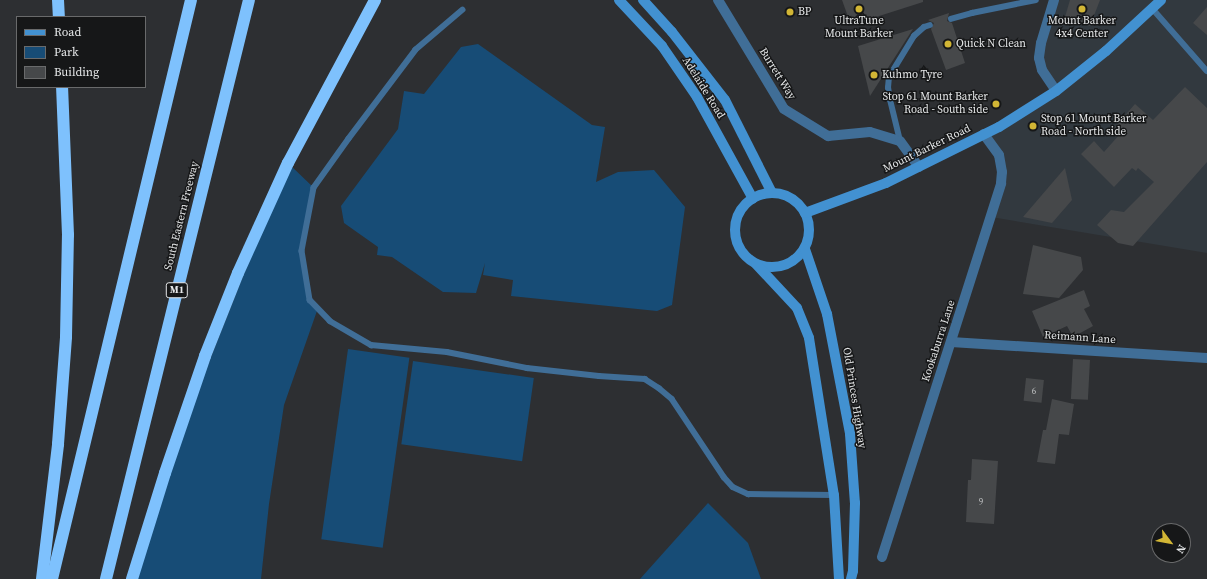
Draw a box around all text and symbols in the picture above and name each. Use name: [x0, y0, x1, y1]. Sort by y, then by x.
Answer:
marker: UltraTune Mount Barker: [854, 4, 864, 14]
marker: Mount Barker 4x4 Center: [1077, 4, 1087, 14]
place label: BP: [798, 5, 811, 19]
marker: BP: [785, 7, 795, 17]
place label: UltraTune Mount Barker: [825, 15, 893, 41]
place label: Mount Barker 4x4 Center: [1048, 15, 1116, 41]
legend: [16, 16, 146, 88]
text: Road: [54, 24, 81, 40]
place label: Quick N Clean: [956, 37, 1026, 51]
marker: Quick N Clean: [943, 39, 953, 49]
text: Park: [54, 44, 79, 60]
street label: Burrett Way: [756, 46, 798, 102]
street label: Adelaide Road: [679, 55, 727, 121]
text: Building: [54, 64, 99, 80]
place label: Kuhmo Tyre: [882, 68, 943, 82]
marker: Kuhmo Tyre: [869, 70, 879, 80]
place label: Stop 61 Mount Barker Road - South side: [883, 91, 988, 117]
marker: Stop 61 Mount Barker Road - South side: [991, 99, 1001, 109]
place label: Stop 61 Mount Barker Road - North side: [1041, 113, 1146, 139]
marker: Stop 61 Mount Barker Road - North side: [1028, 121, 1038, 131]
street label: Mount Barker Road: [881, 122, 973, 176]
street label: South Eastern Freeway: [162, 160, 202, 272]
road number: M1: [165, 282, 189, 298]
street label: Kookaburra Lane: [920, 299, 958, 383]
street label: Reimann Lane: [1044, 329, 1116, 347]
street label: Old Princes Highway: [839, 346, 869, 450]
house number: 6: [1032, 386, 1036, 396]
house number: 9: [979, 497, 983, 507]
north arrow: [1151, 523, 1191, 563]
text: N: [1172, 542, 1189, 556]

